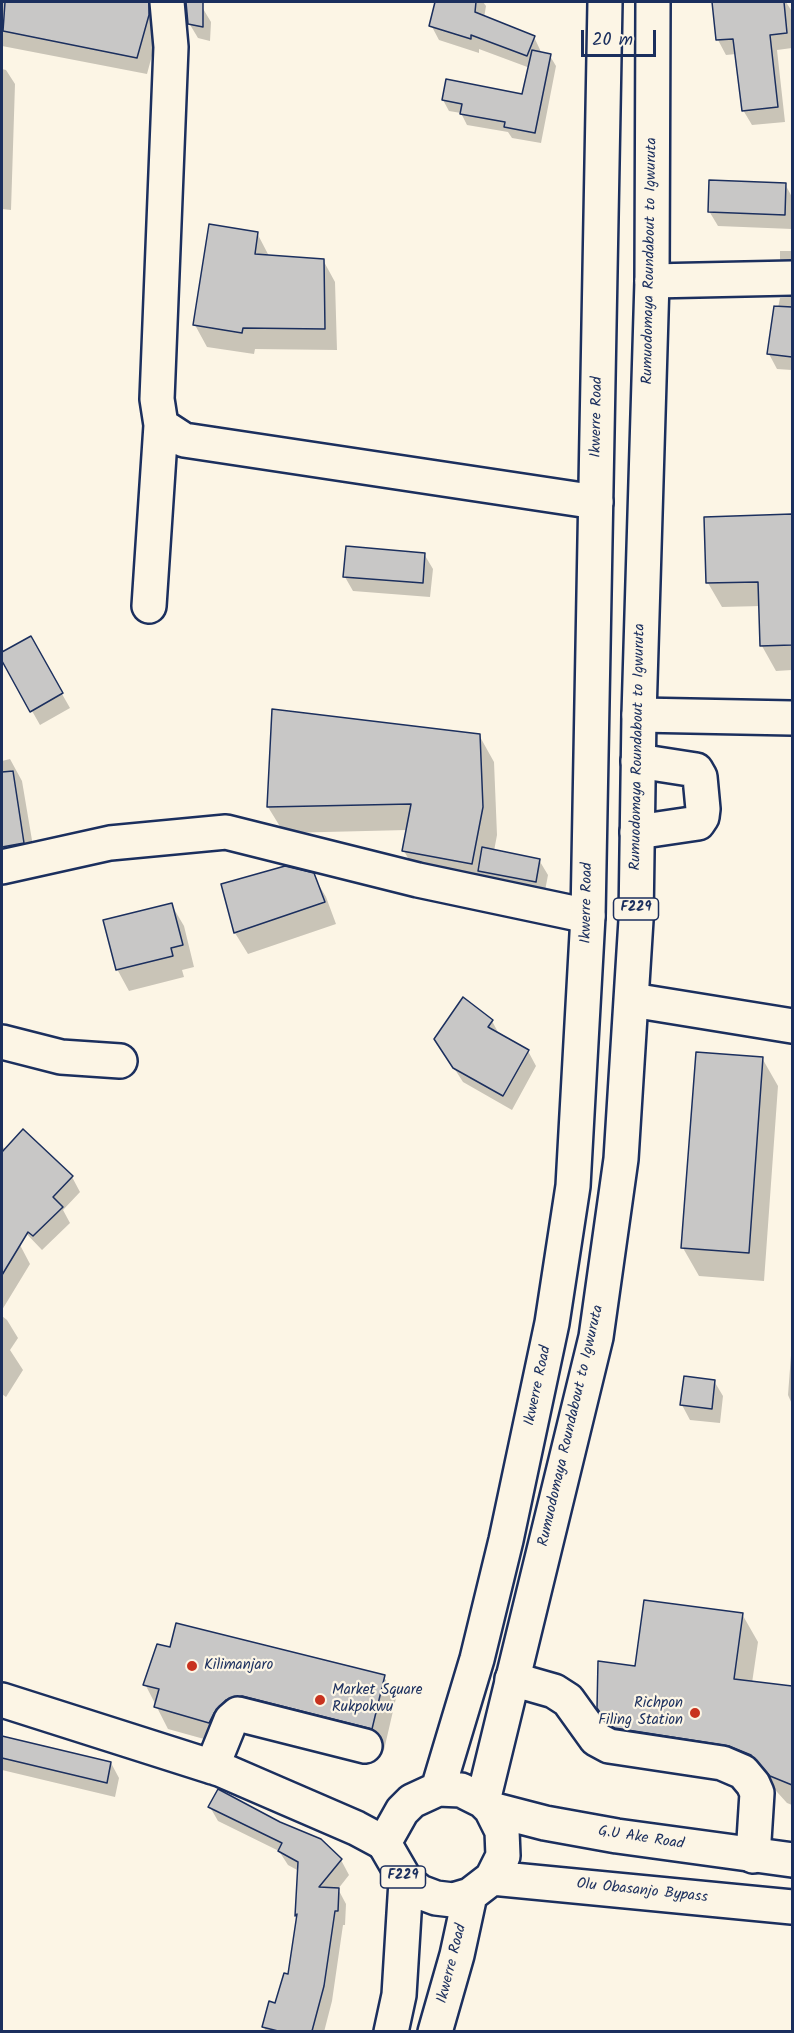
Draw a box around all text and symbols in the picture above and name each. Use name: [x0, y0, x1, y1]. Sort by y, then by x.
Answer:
scale bar: [584, 18, 659, 56]
text: 20 m: [592, 26, 633, 55]
street label: Rumuodomaya Roundabout to Igwuruta: [640, 137, 662, 385]
street label: Ikwerre Road: [588, 376, 608, 458]
street label: Rumuodomaya Roundabout to Igwuruta: [628, 623, 650, 871]
street label: Ikwerre Road: [578, 862, 598, 944]
road number: F229: [614, 898, 658, 920]
street label: Rumuodomaya Roundabout to Igwuruta: [535, 1304, 609, 1548]
street label: Ikwerre Road: [522, 1344, 556, 1428]
place label: Kilimanjaro: [204, 1657, 273, 1675]
marker: Kilimanjaro: [185, 1659, 199, 1673]
place label: Market Square Rukpokwu: [332, 1682, 422, 1717]
marker: Market Square Rukpokwu: [313, 1693, 327, 1707]
place label: Richpon Filing Station: [598, 1695, 683, 1730]
marker: Richpon Filing Station: [688, 1706, 702, 1720]
street label: G.U Ake Road: [597, 1823, 685, 1855]
road number: F229: [380, 1866, 426, 1888]
street label: Olu Obasanjo Bypass: [576, 1876, 708, 1908]
street label: Ikwerre Road: [434, 1922, 472, 2006]

